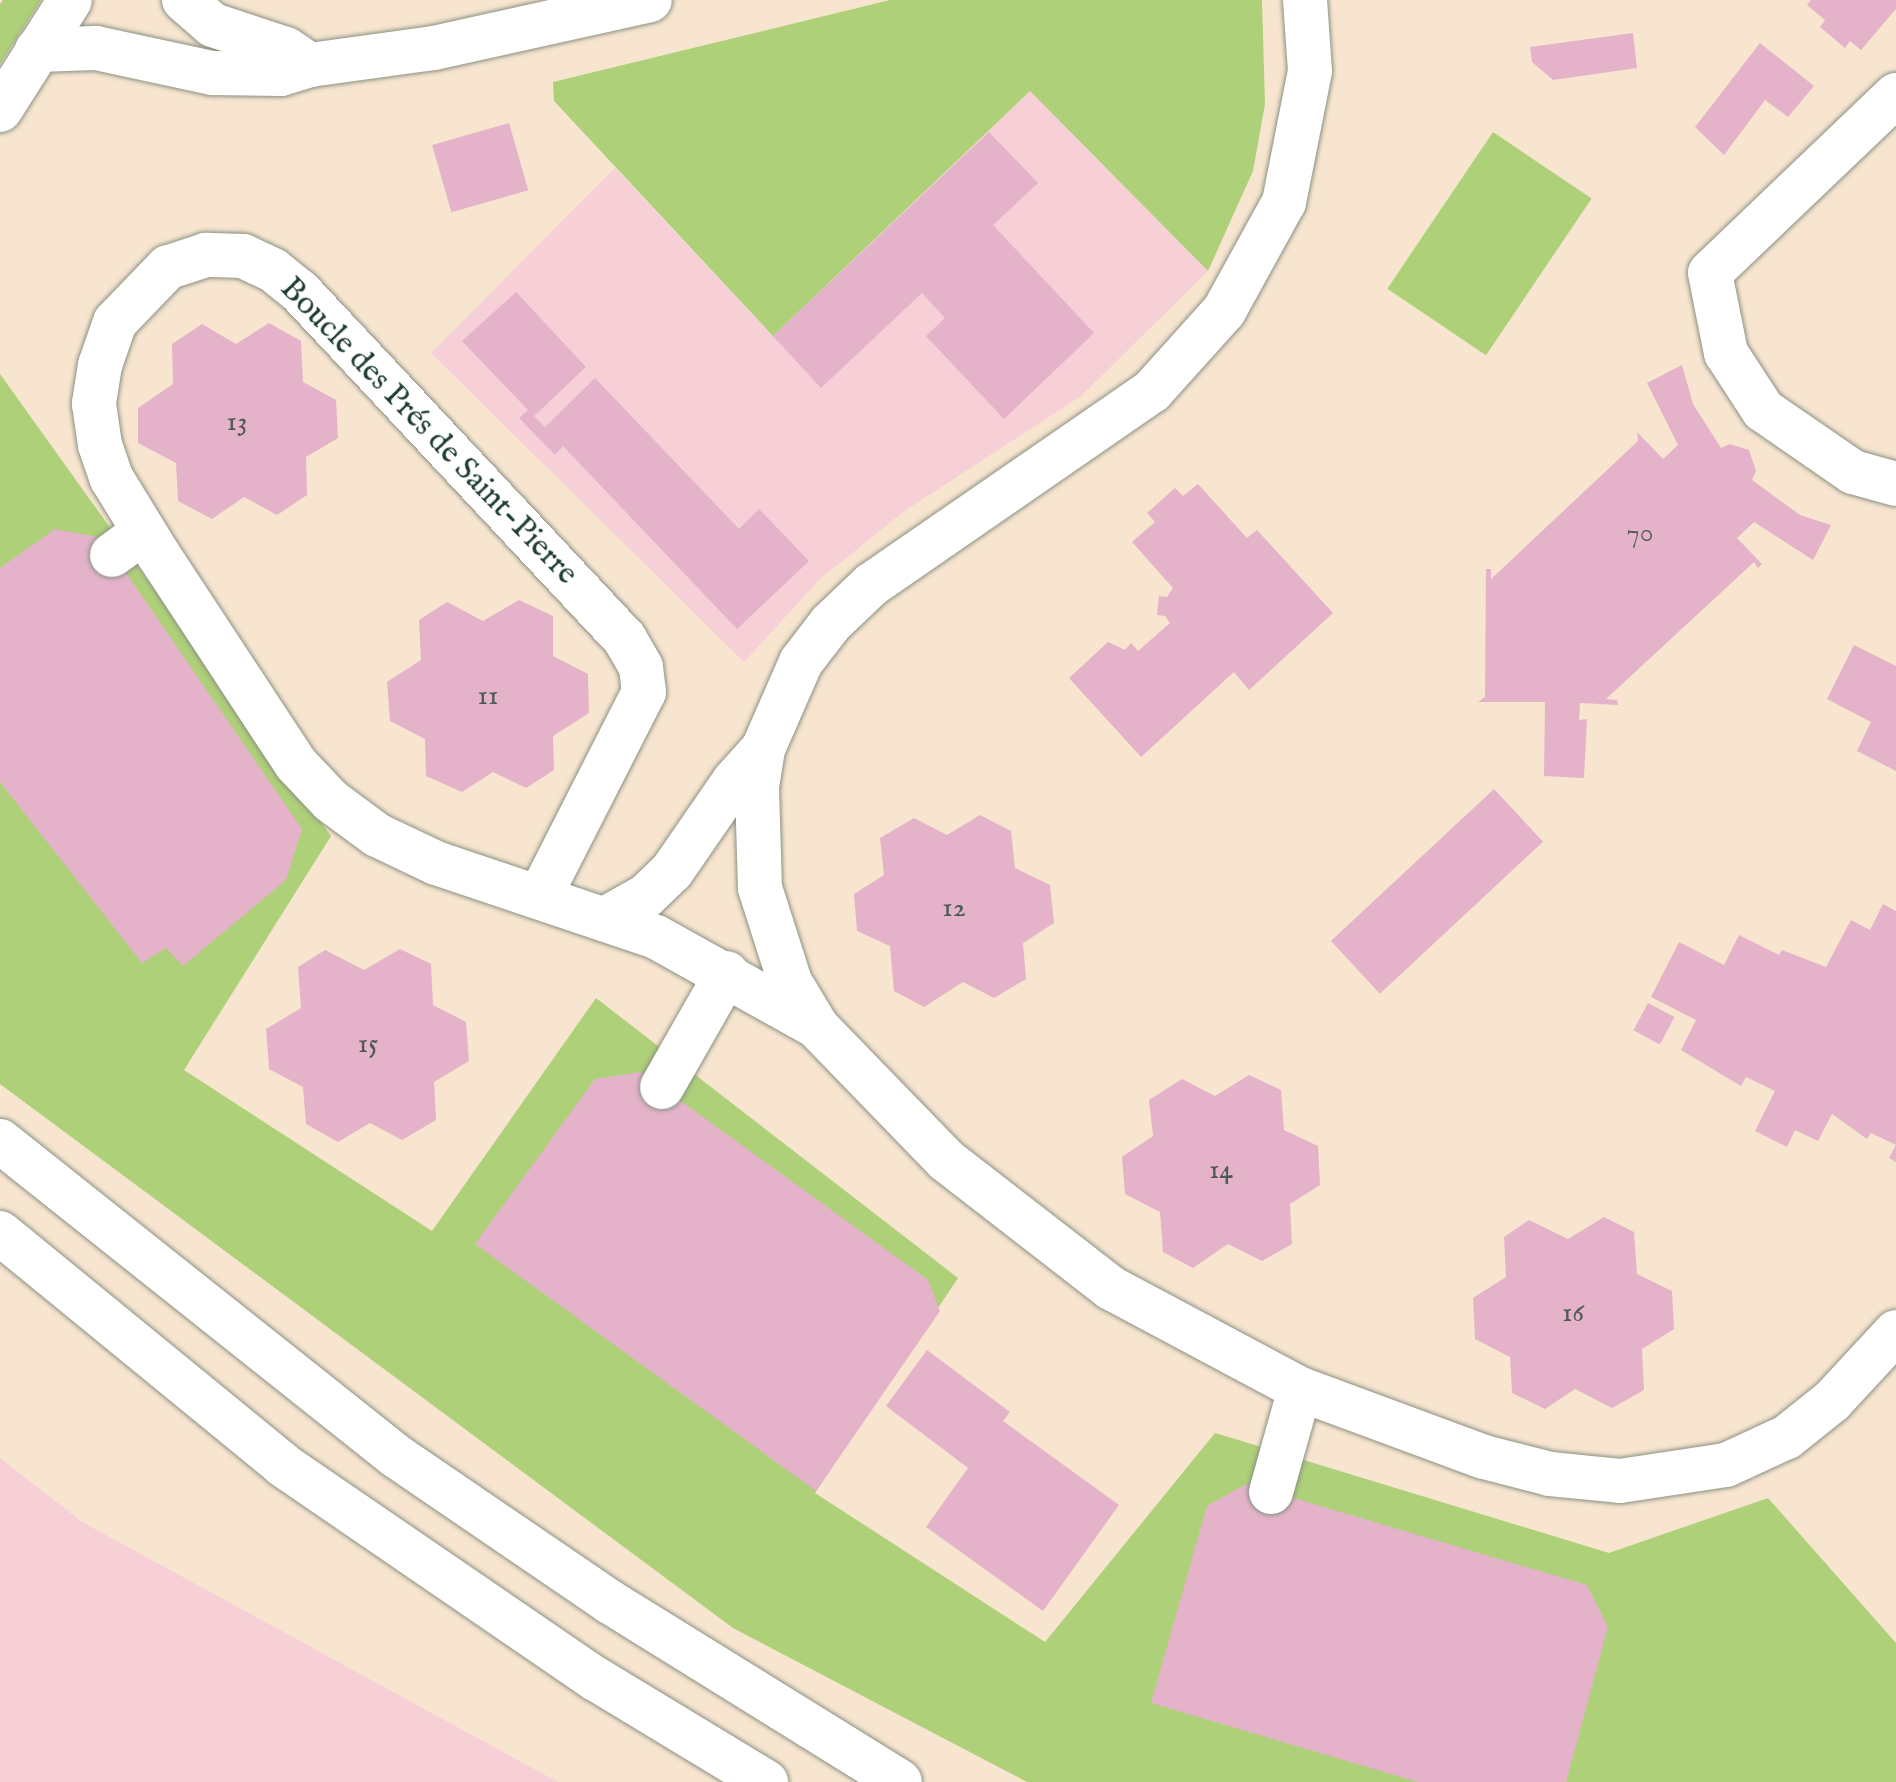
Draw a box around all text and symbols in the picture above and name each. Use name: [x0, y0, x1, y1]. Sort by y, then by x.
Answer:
street label: Boucle des Prés de Saint-Pierre: [271, 270, 585, 594]
house number: 13: [227, 406, 247, 440]
house number: 70: [1627, 517, 1653, 551]
house number: 11: [478, 680, 498, 714]
house number: 12: [942, 892, 966, 926]
house number: 15: [358, 1028, 378, 1062]
house number: 14: [1209, 1154, 1233, 1188]
house number: 16: [1562, 1297, 1584, 1331]

